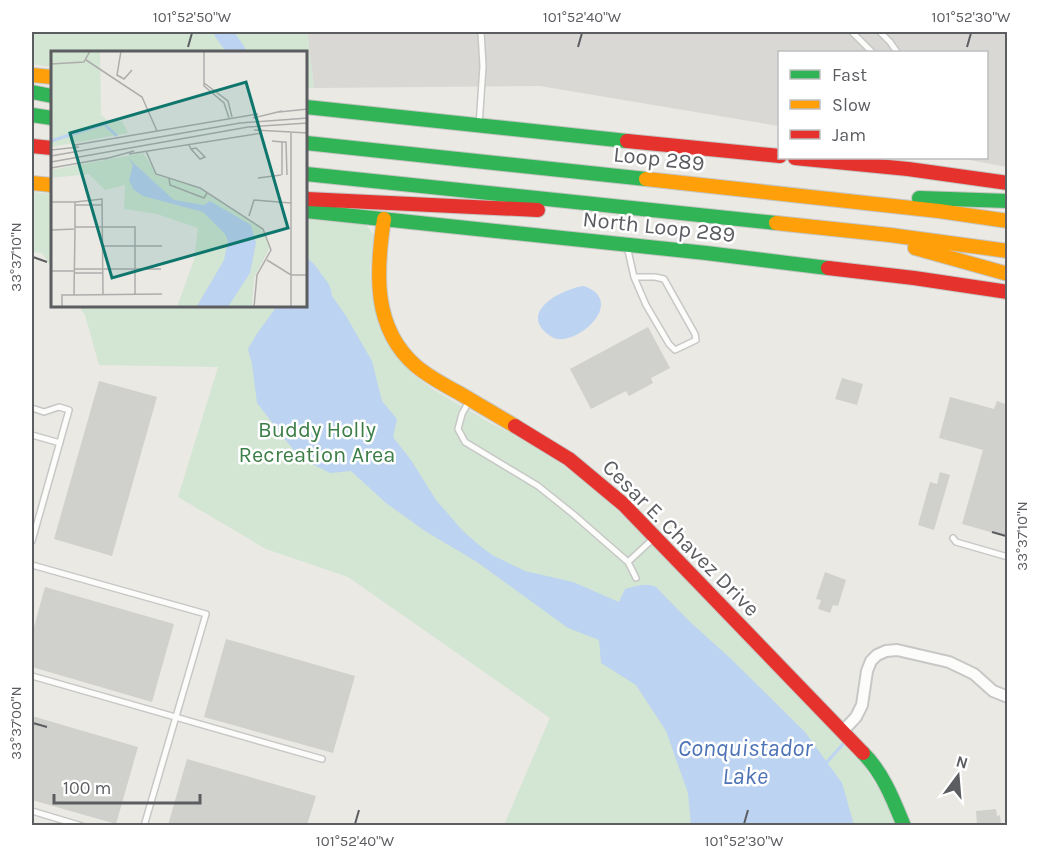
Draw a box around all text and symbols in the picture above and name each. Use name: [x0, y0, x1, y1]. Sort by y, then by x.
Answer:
text: 101°52'50"W: [153, 8, 232, 26]
text: 101°52'40"W: [543, 8, 622, 26]
text: 101°52'30"W: [932, 8, 1011, 26]
inset map: [51, 51, 308, 308]
legend: [778, 51, 988, 159]
text: Fast: [832, 64, 867, 86]
text: Slow: [832, 94, 871, 116]
text: Jam: [832, 124, 866, 146]
street label: Loop 289: [612, 141, 706, 177]
street label: North Loop 289: [581, 206, 737, 248]
text: 33°37'10"N: [7, 222, 25, 292]
park label: Buddy Holly Recreation Area: [239, 417, 395, 468]
street label: Cesar E. Chavez Drive: [597, 454, 765, 622]
text: 33°37'10"N: [1013, 501, 1031, 571]
text: 33°37'00"N: [7, 686, 25, 760]
water label: Conquistador Lake: [678, 734, 813, 790]
north arrow: [928, 746, 988, 806]
text: N: [954, 751, 970, 773]
scale bar: [54, 767, 200, 805]
text: 100 m: [63, 777, 111, 799]
text: 101°52'40"W: [316, 832, 395, 850]
text: 101°52'30"W: [705, 832, 784, 850]

